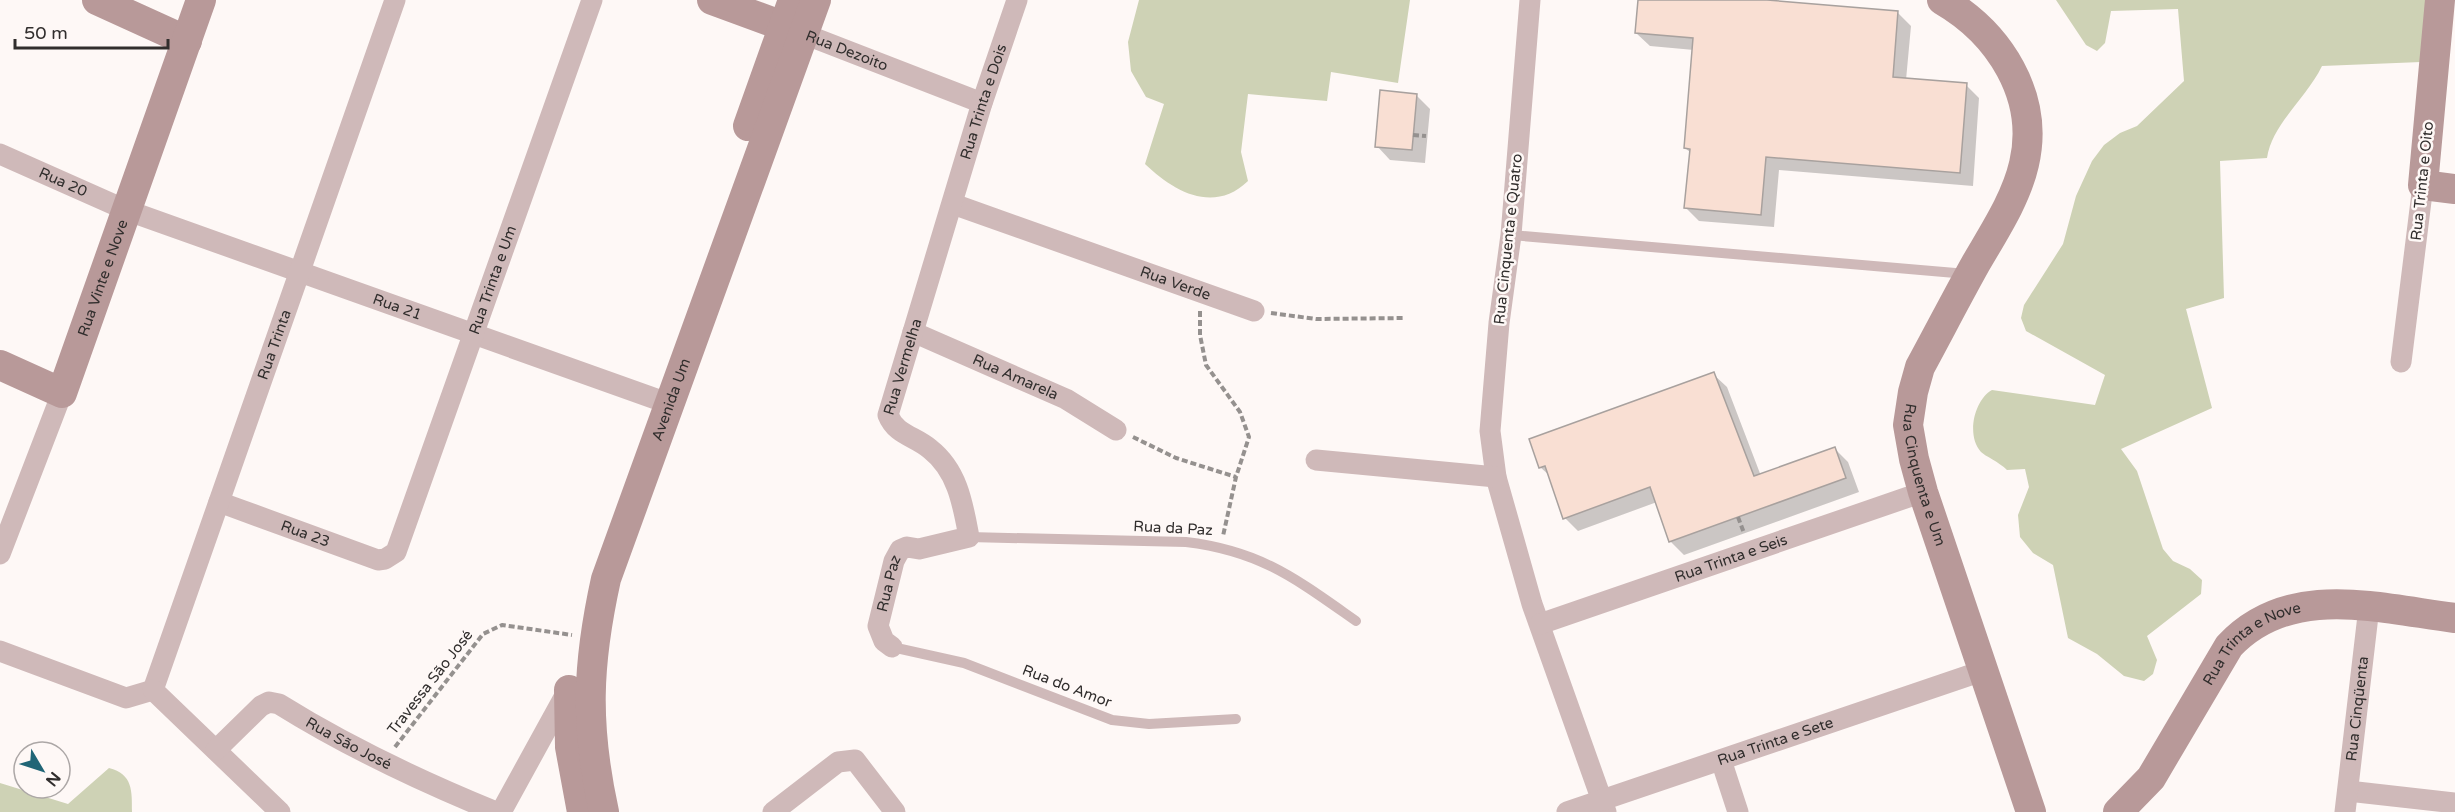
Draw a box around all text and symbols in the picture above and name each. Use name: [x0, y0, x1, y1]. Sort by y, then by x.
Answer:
scale bar: [15, 12, 168, 50]
text: 50 m: [24, 22, 68, 44]
street label: Rua Dezoito: [803, 27, 891, 75]
street label: Rua Trinta e Dois: [956, 42, 1010, 162]
street label: Rua Trinta e Oito: [2407, 120, 2437, 242]
street label: Rua Cinquenta e Quatro: [1490, 153, 1526, 325]
street label: Rua 20: [36, 163, 90, 201]
street label: Rua Vinte e Nove: [74, 217, 132, 339]
street label: Rua Trinta e Um: [465, 223, 520, 337]
street label: Rua Verde: [1138, 262, 1213, 304]
street label: Rua 21: [370, 290, 424, 324]
street label: Rua Trinta: [254, 307, 295, 382]
street label: Rua Vermelha: [880, 316, 926, 417]
street label: Rua Amarela: [970, 350, 1061, 404]
street label: Avenida Um: [648, 356, 694, 443]
street label: Rua Cinquenta e Um: [1899, 402, 1950, 548]
street label: Rua 23: [278, 516, 332, 551]
street label: Rua da Paz: [1133, 517, 1213, 539]
street label: Rua Trinta e Seis: [1672, 530, 1790, 586]
street label: Rua Paz: [873, 552, 905, 614]
street label: Rua Trinta e Nove: [2199, 599, 2302, 688]
street label: Travessa São José: [384, 626, 476, 738]
street label: Rua Cinqüenta: [2342, 655, 2372, 762]
street label: Rua do Amor: [1020, 661, 1115, 711]
street label: Rua São José: [302, 713, 394, 773]
street label: Rua Trinta e Sete: [1715, 713, 1836, 769]
north arrow: [12, 740, 72, 800]
text: N: [41, 768, 65, 790]

